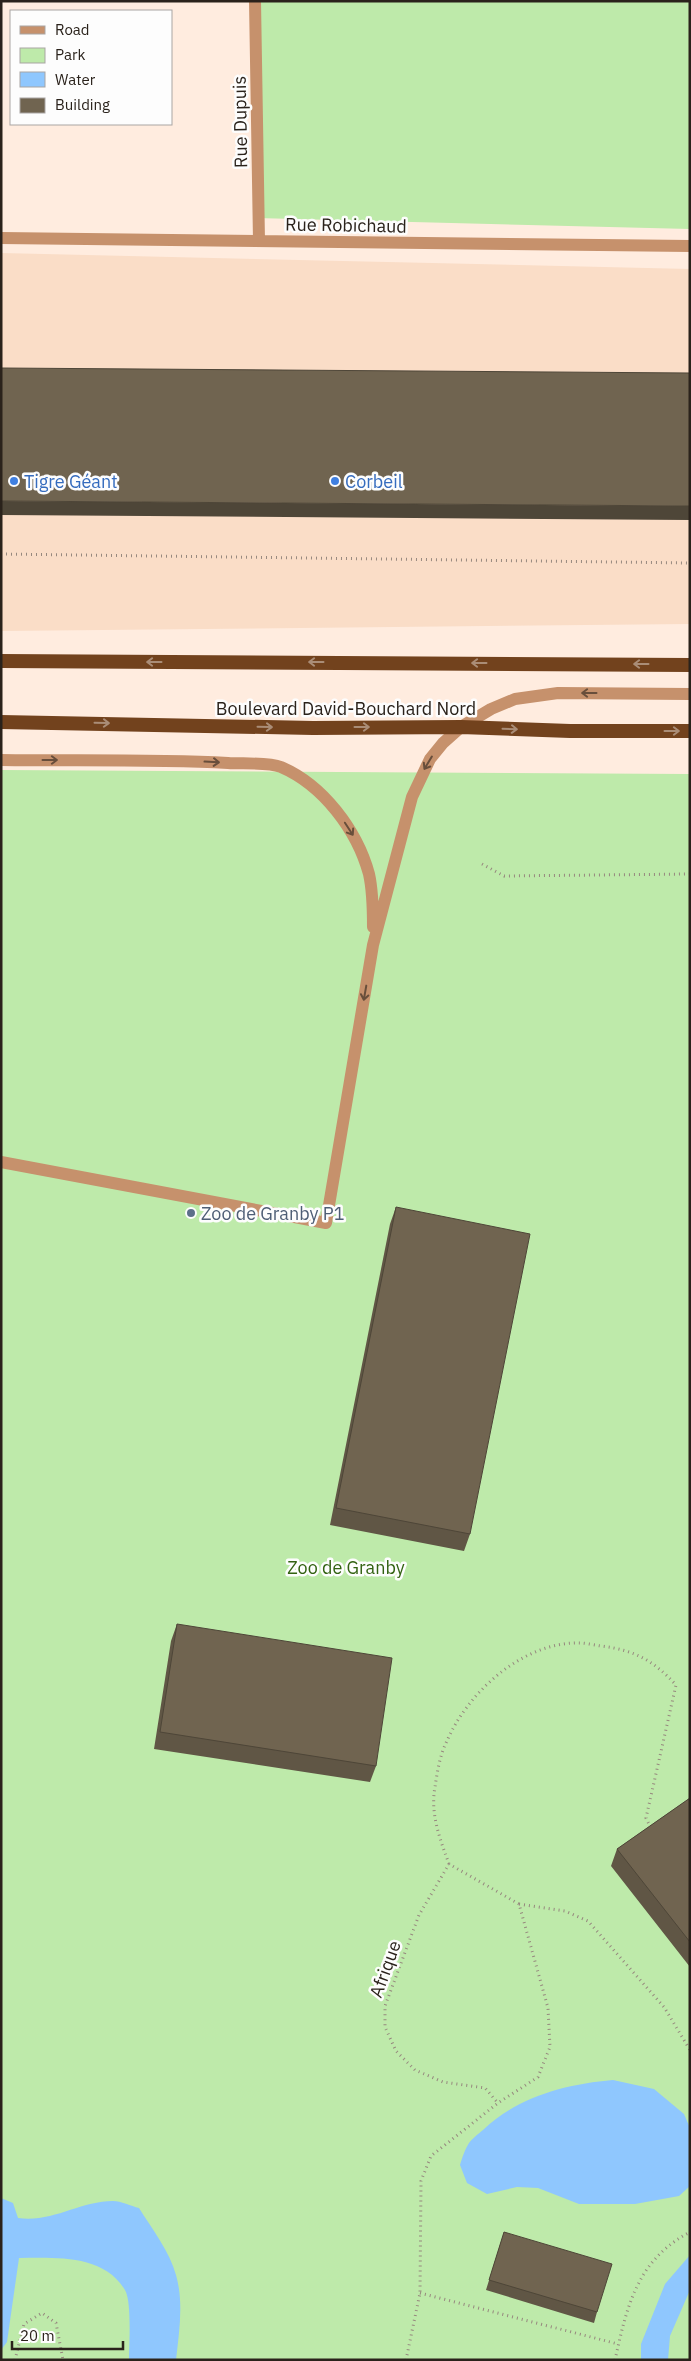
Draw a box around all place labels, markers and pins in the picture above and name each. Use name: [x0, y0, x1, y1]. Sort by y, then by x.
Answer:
place label: Tigre Géant: [24, 470, 118, 493]
place label: Corbeil: [345, 470, 403, 493]
marker: Tigre Géant: [8, 475, 20, 487]
marker: Corbeil: [329, 475, 341, 487]
place label: Zoo de Granby P1: [201, 1202, 345, 1225]
marker: Zoo de Granby P1: [185, 1207, 197, 1219]

